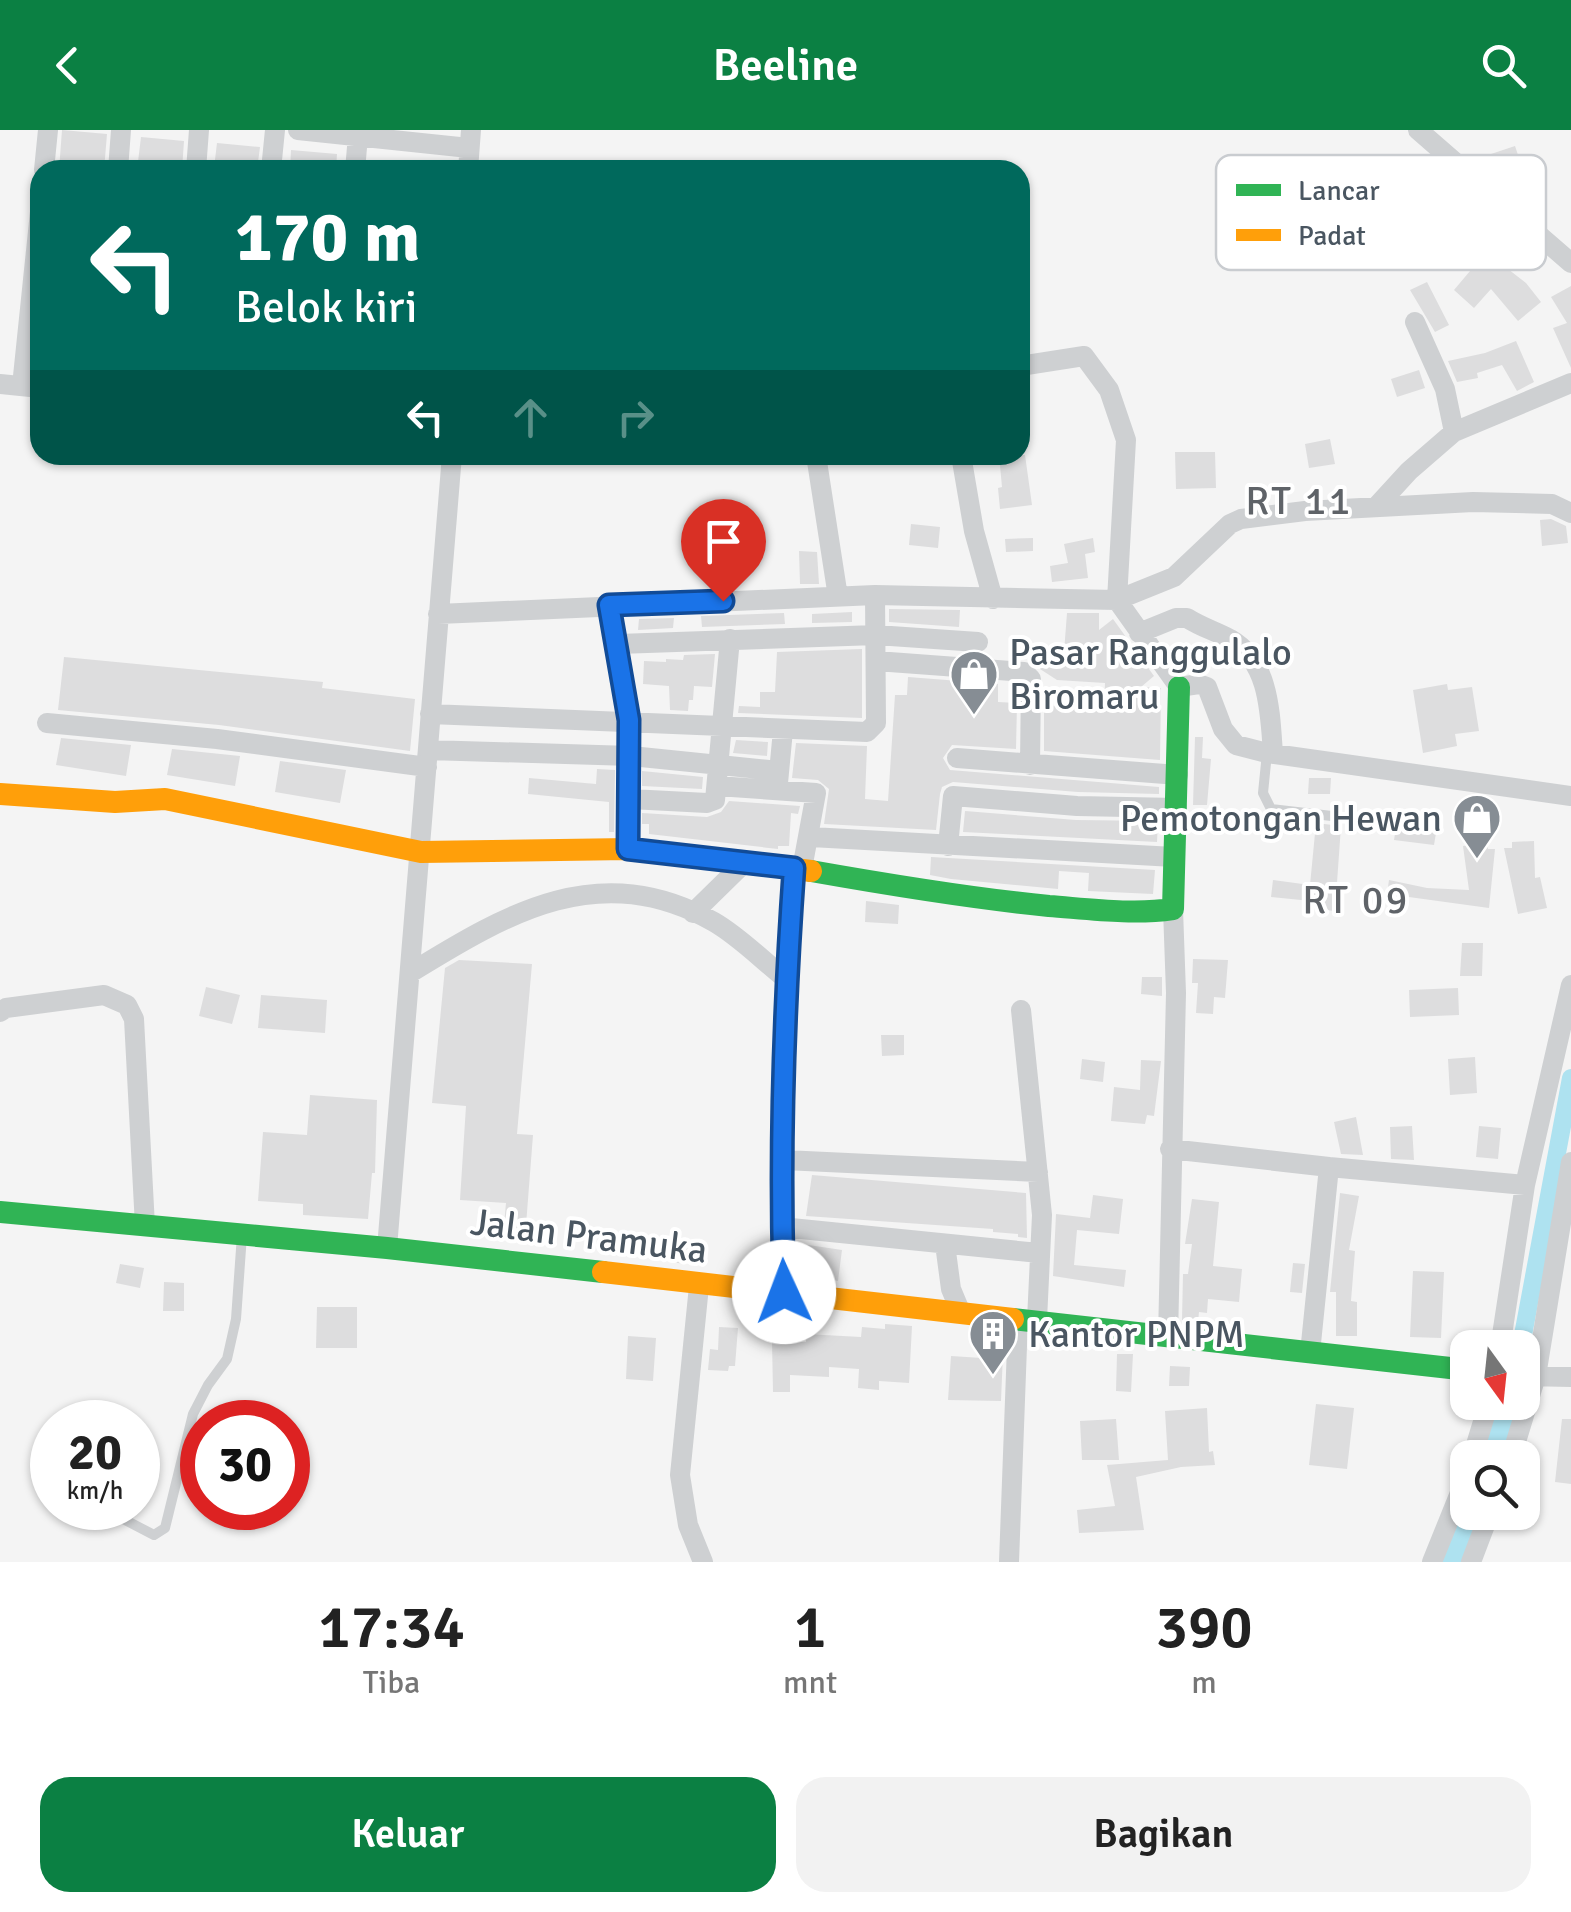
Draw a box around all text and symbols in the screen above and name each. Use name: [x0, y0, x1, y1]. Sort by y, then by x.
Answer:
icon: back: [40, 38, 95, 93]
text: Beeline: [713, 38, 858, 93]
icon: search: [1476, 38, 1531, 93]
legend: [1216, 155, 1546, 270]
text: Lancar: [1298, 174, 1380, 208]
text: 170 m: [235, 194, 420, 280]
icon: left: [70, 200, 200, 330]
text: Padat: [1298, 219, 1366, 253]
text: Belok kiri: [235, 280, 417, 335]
icon: left: [398, 390, 453, 445]
icon: ahead: [503, 390, 558, 445]
icon: right: [608, 390, 663, 445]
district label: RT 11: [1245, 476, 1353, 526]
pin: [681, 499, 766, 602]
icon: arrive: [696, 514, 751, 569]
place label: Pasar Ranggulalo Biromaru: [1009, 629, 1292, 720]
shop icon: Pasar Ranggulalo Biromaru: [948, 648, 1000, 716]
shop icon: Pemotongan Hewan: [1451, 792, 1503, 860]
place label: Pemotongan Hewan: [1120, 795, 1442, 842]
district label: RT 09: [1302, 875, 1410, 925]
street label: Jalan Pramuka: [468, 1198, 710, 1274]
position arrow: [732, 1240, 836, 1344]
building icon: Kantor PNPM: [967, 1308, 1019, 1376]
place label: Kantor PNPM: [1028, 1311, 1245, 1358]
north arrow: [1450, 1330, 1540, 1420]
map controls: [1450, 1330, 1540, 1530]
speed limit sign: 30: [180, 1400, 310, 1530]
text: 20: [68, 1422, 122, 1484]
button: search: [1450, 1440, 1540, 1530]
text: km/h: [67, 1475, 123, 1506]
text: 17:34: [318, 1591, 465, 1665]
text: 1: [794, 1591, 826, 1665]
text: 390: [1156, 1591, 1253, 1665]
text: Tiba: [363, 1663, 420, 1702]
text: mnt: [783, 1663, 837, 1702]
text: m: [1191, 1663, 1217, 1702]
button: Keluar: [40, 1777, 776, 1892]
button: Bagikan: [796, 1777, 1531, 1892]

